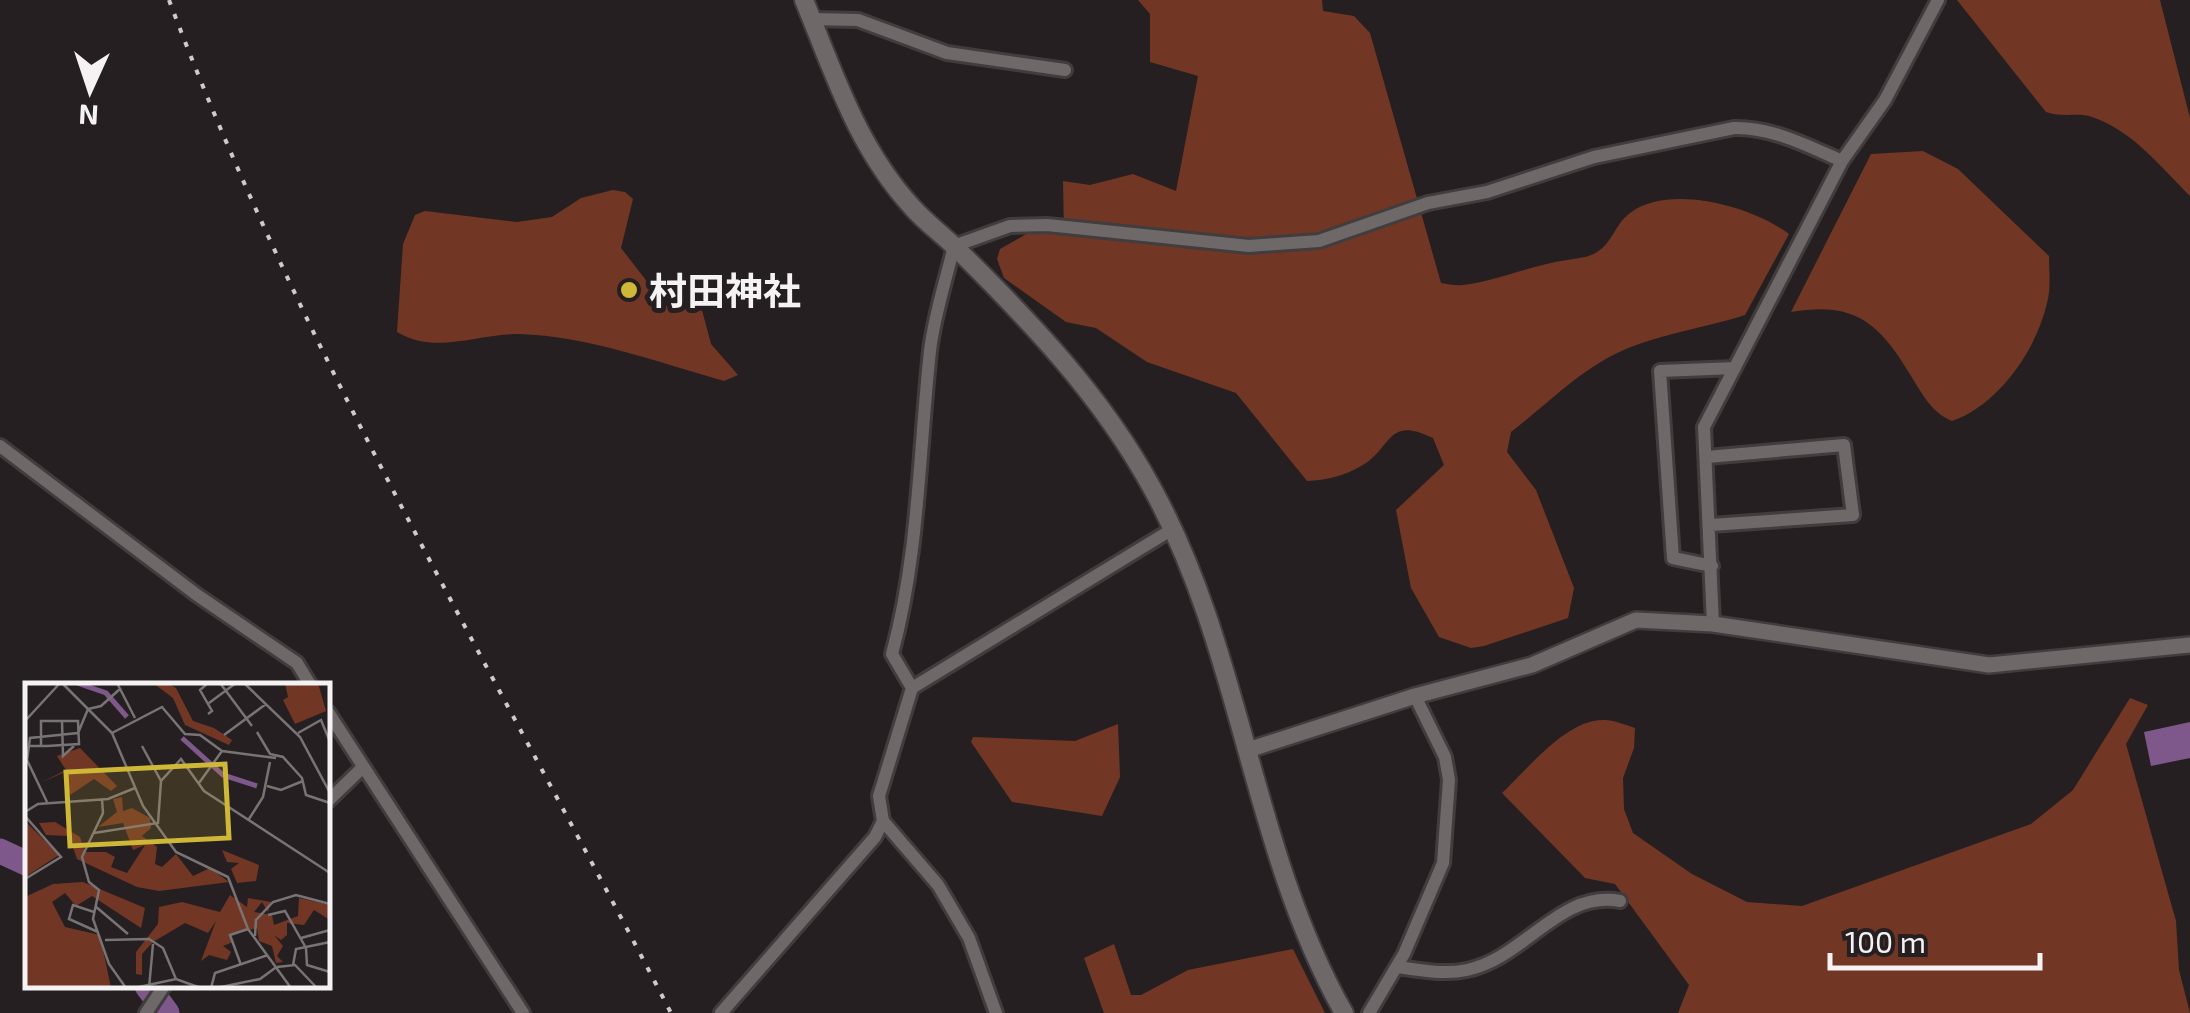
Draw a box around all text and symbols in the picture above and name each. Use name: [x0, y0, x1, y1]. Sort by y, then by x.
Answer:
north arrow: [40, 40, 140, 140]
text: N: [78, 98, 100, 133]
place label: 村田神社: [649, 267, 801, 313]
marker: 村田神社: [618, 279, 640, 301]
inset map: [25, 683, 330, 988]
scale bar: [1830, 908, 2040, 970]
text: 100 m: [1845, 923, 1926, 959]

